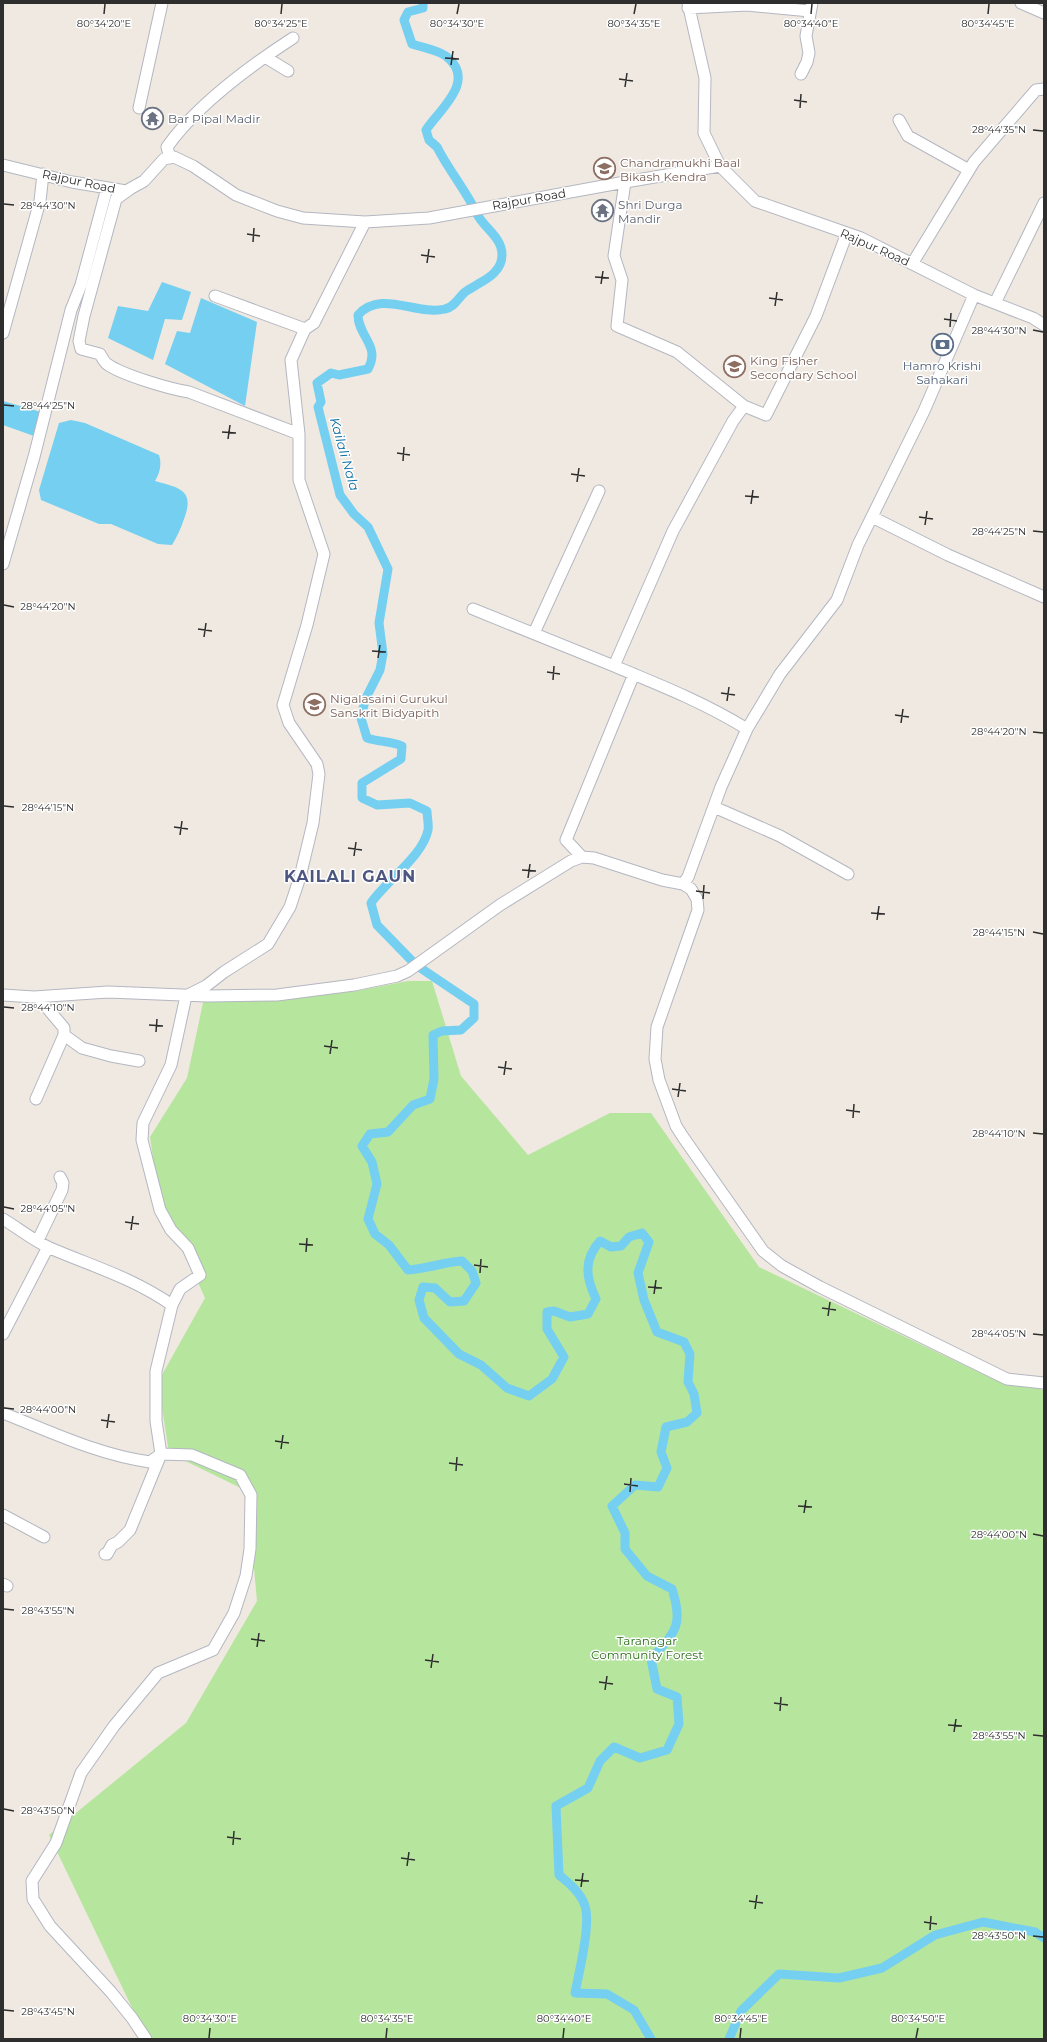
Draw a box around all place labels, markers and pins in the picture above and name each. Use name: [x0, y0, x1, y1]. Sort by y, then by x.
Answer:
temple icon: Bar Pipal Madir: [140, 105, 166, 131]
place label: Bar Pipal Madir: [168, 111, 260, 126]
place label: Chandramukhi Baal Bikash Kendra: [620, 155, 740, 184]
school or university icon: Chandramukhi Baal Bikash Kendra: [591, 156, 617, 182]
place label: Shri Durga Mandir: [618, 197, 683, 226]
temple icon: Shri Durga Mandir: [590, 198, 616, 224]
bank icon: Hamro Krishi Sahakari: [929, 331, 955, 357]
place label: King Fisher Secondary School: [750, 353, 857, 382]
school or university icon: King Fisher Secondary School: [721, 354, 747, 380]
place label: Hamro Krishi Sahakari: [903, 358, 981, 387]
place label: Nigalasaini Gurukul Sanskrit Bidyapith: [330, 691, 448, 720]
school or university icon: Nigalasaini Gurukul Sanskrit Bidyapith: [301, 692, 327, 718]

